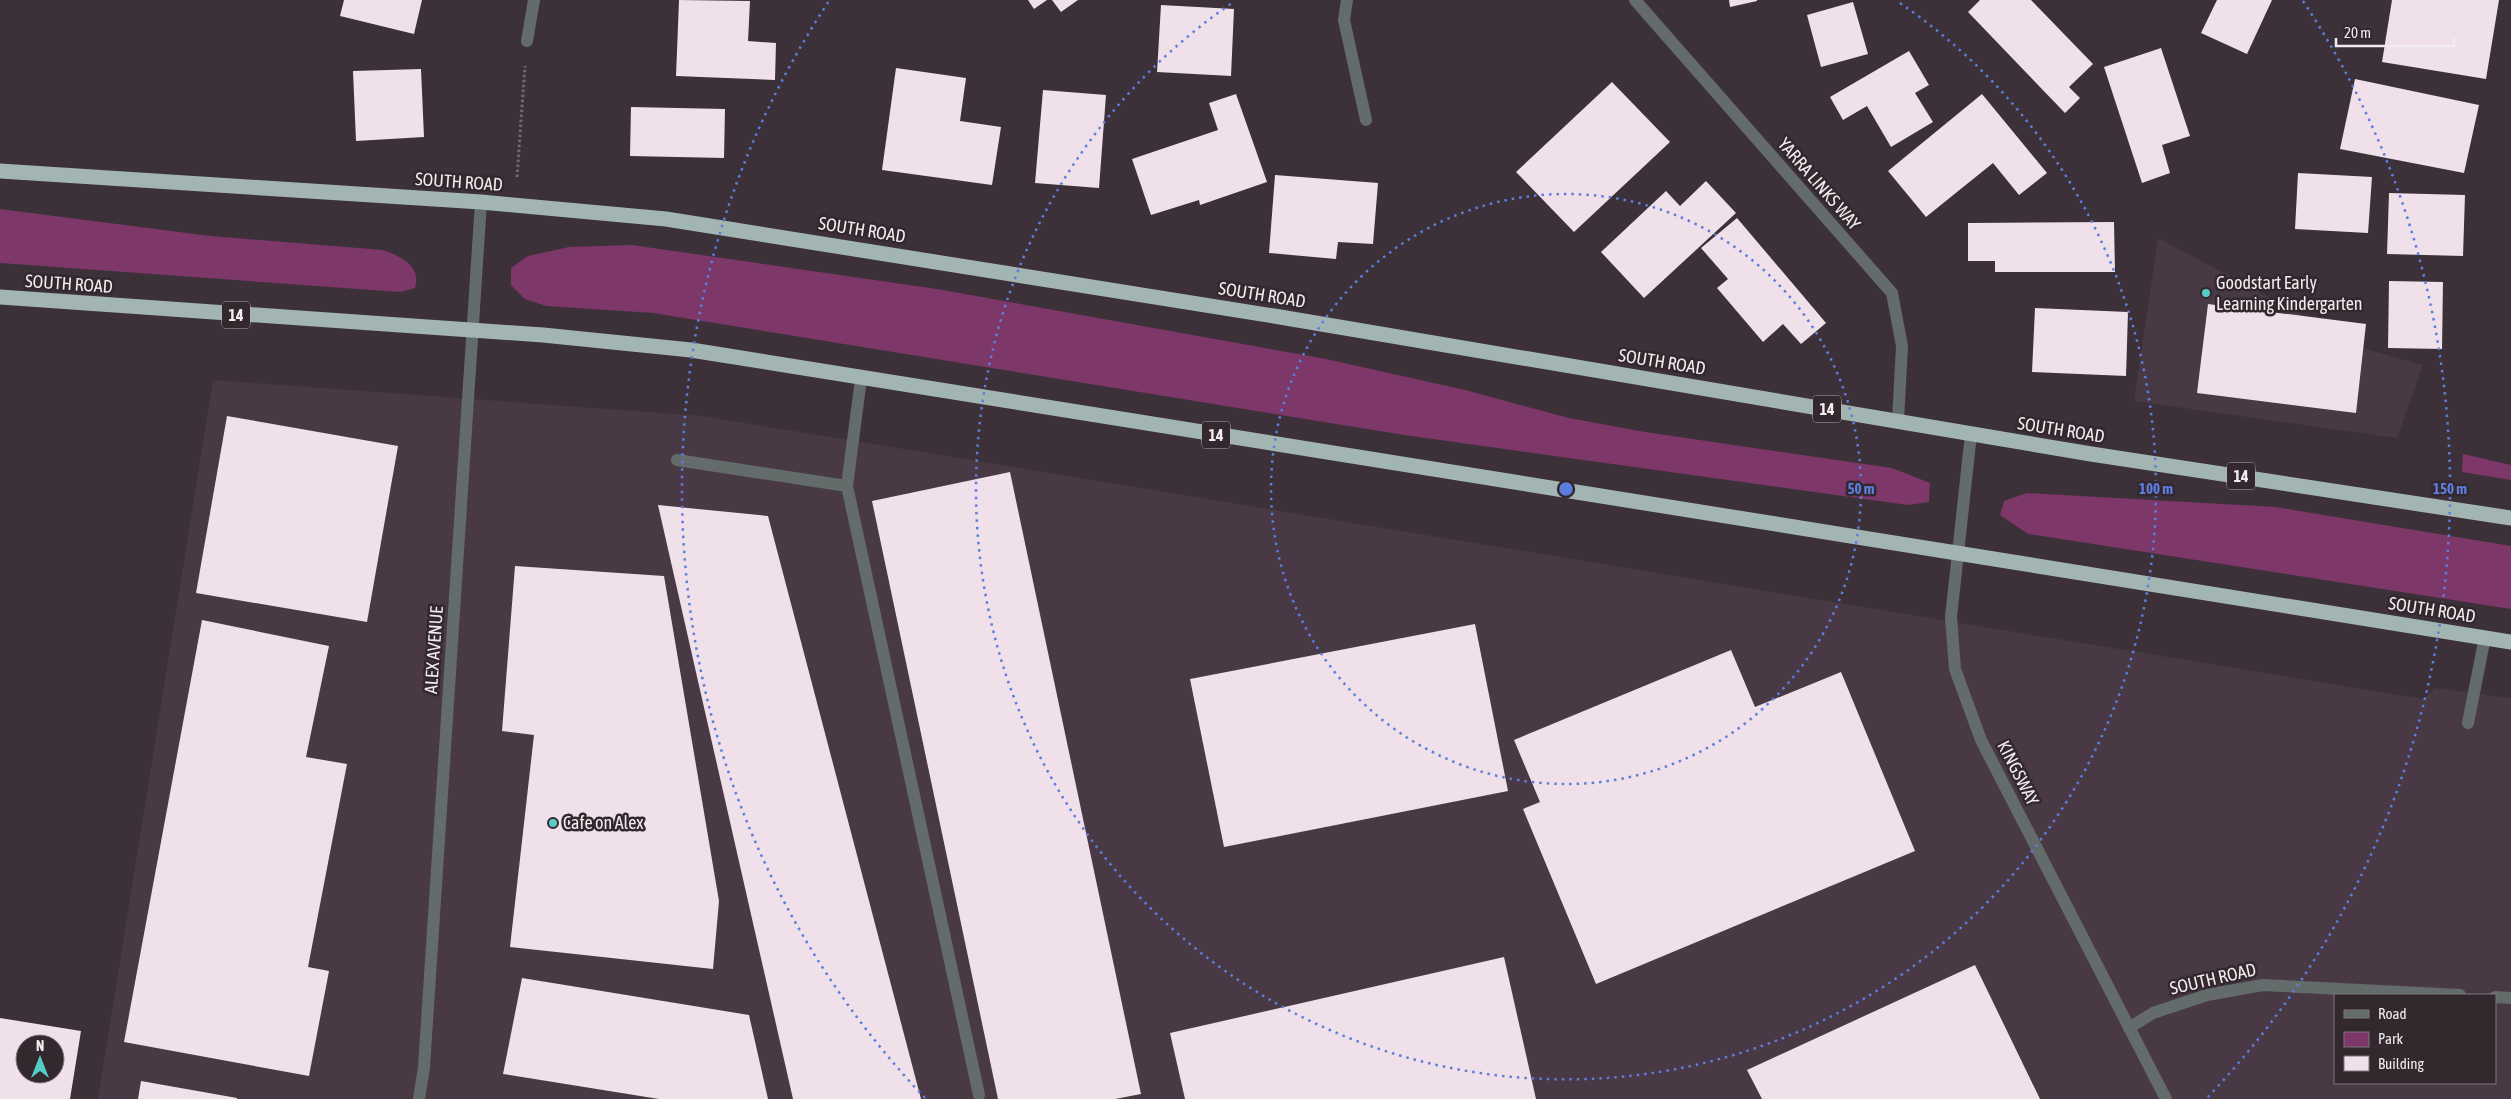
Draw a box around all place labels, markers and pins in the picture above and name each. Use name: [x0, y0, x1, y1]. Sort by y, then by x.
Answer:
place label: Goodstart Early Learning Kindergarten: [2216, 272, 2363, 314]
marker: Goodstart Early Learning Kindergarten: [2200, 287, 2212, 299]
centre of rings: [1557, 480, 1575, 498]
place label: Cafe on Alex: [563, 812, 643, 833]
marker: Cafe on Alex: [547, 817, 559, 829]

